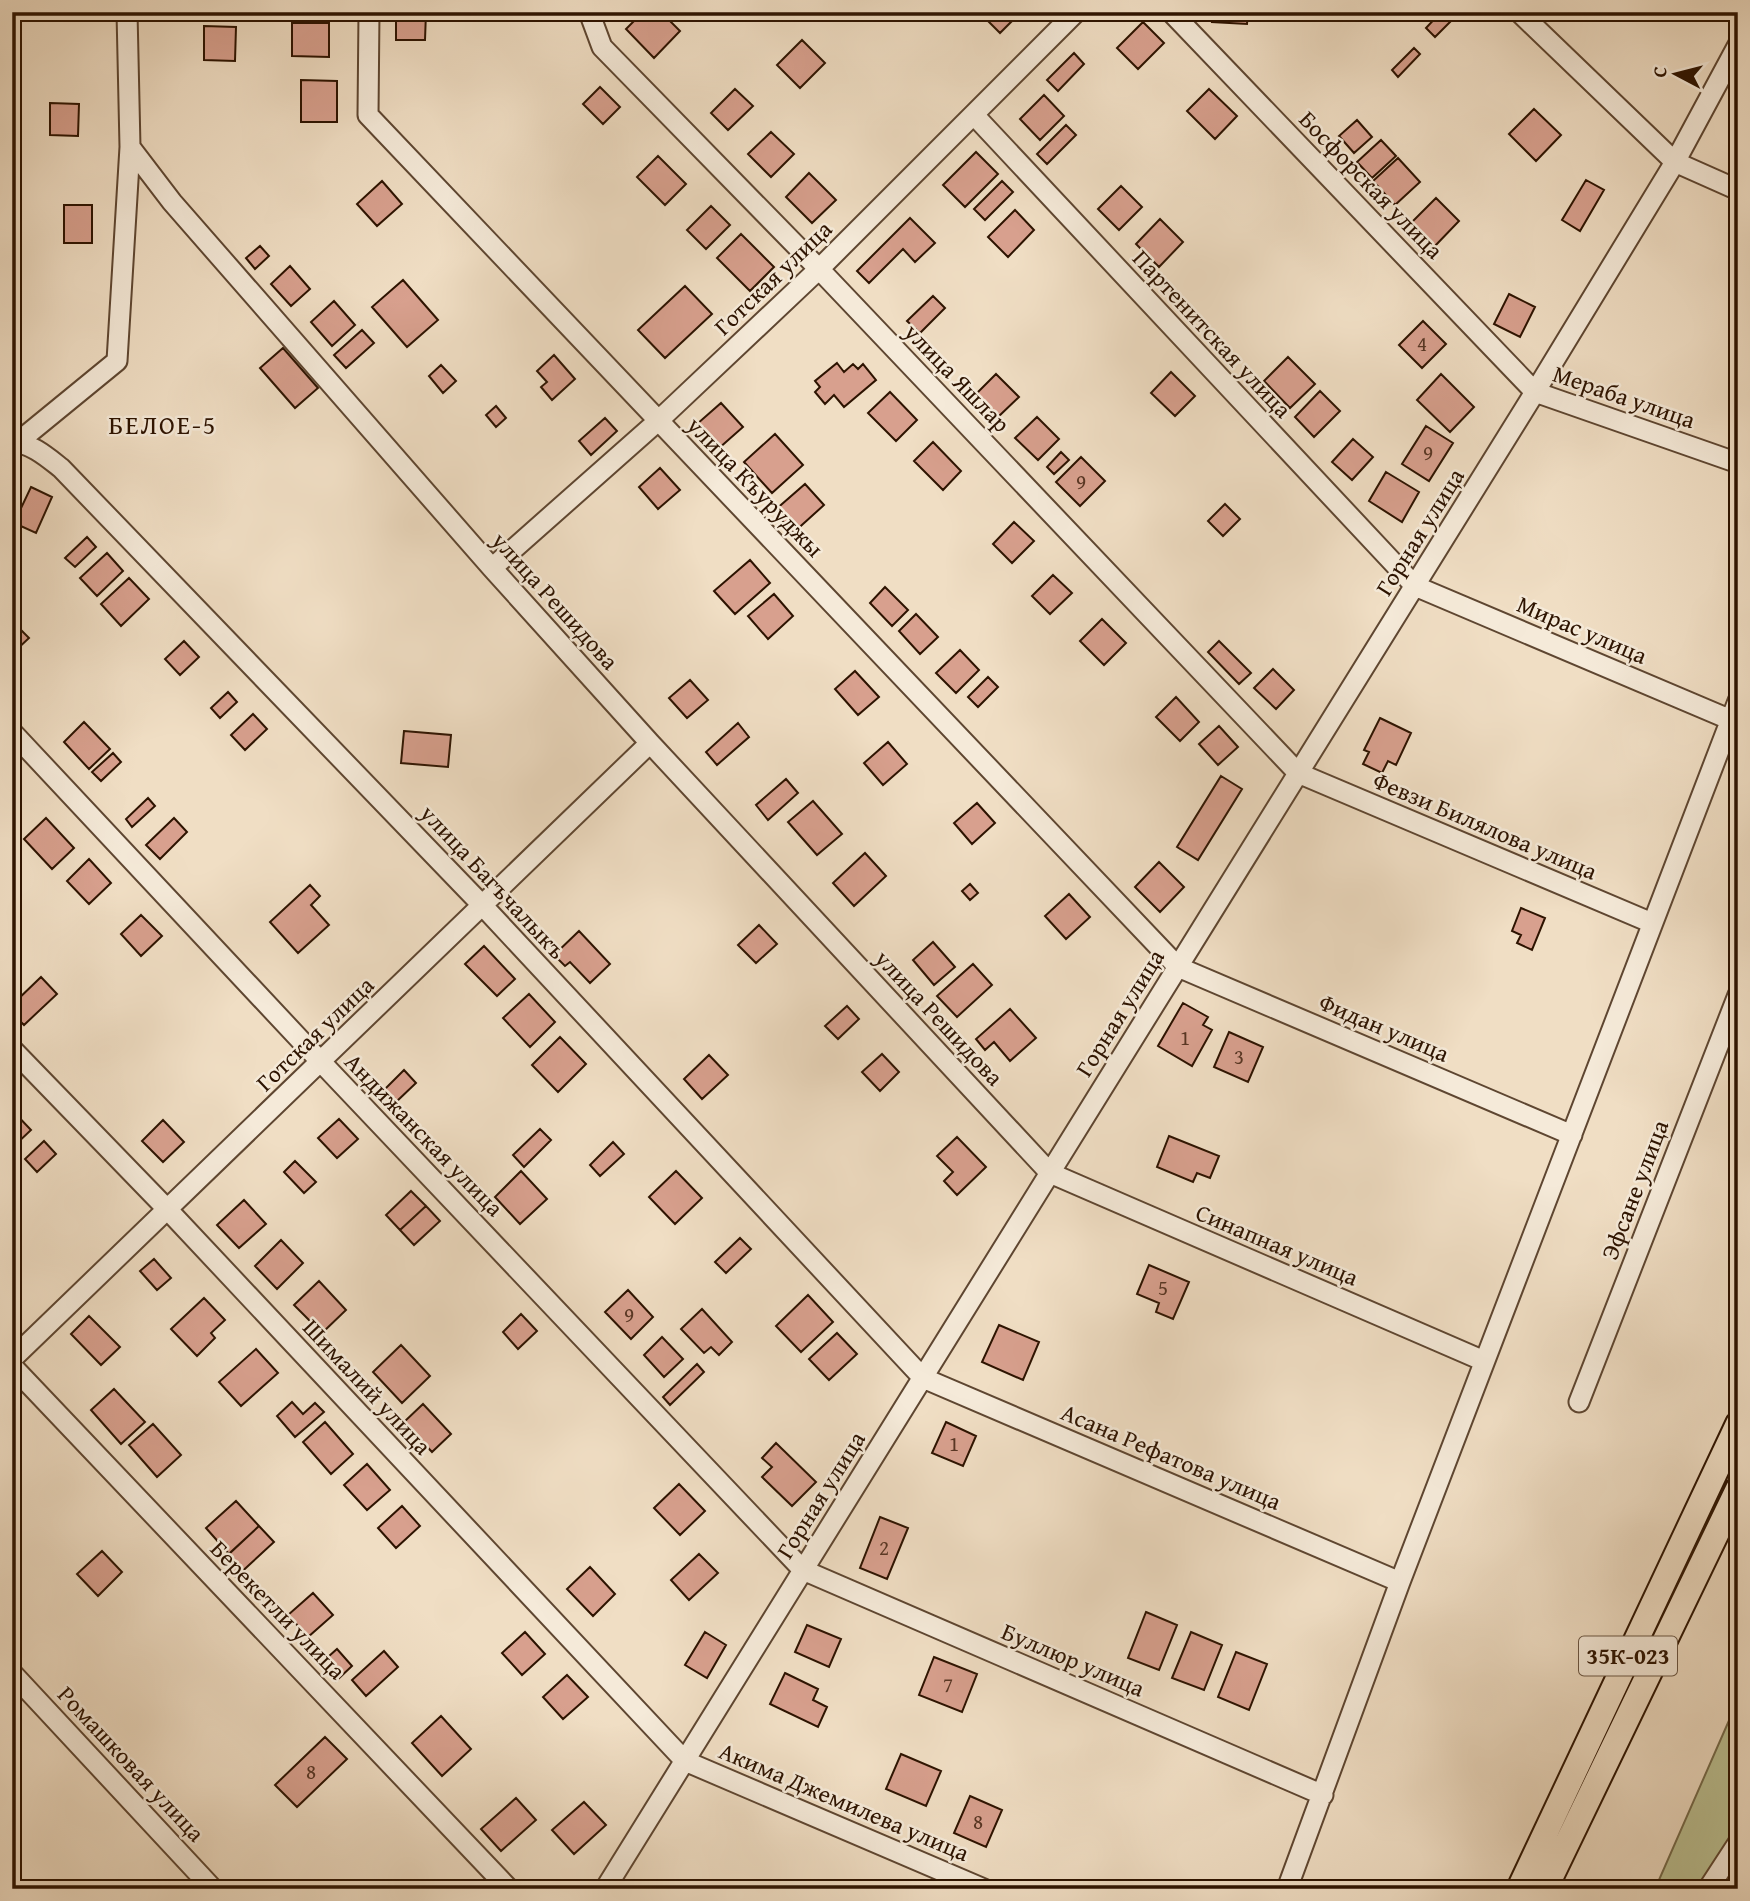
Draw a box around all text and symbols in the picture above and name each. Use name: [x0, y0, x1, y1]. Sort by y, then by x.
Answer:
north arrow: [1642, 38, 1712, 108]
text: С: [1645, 65, 1674, 79]
street label: Босфорская улица: [1291, 102, 1452, 267]
street label: Готская улица: [706, 212, 840, 343]
street label: Партенитская улица: [1125, 242, 1300, 426]
street label: улица Яшлар: [895, 314, 1019, 440]
house number: 4: [1417, 328, 1427, 359]
street label: Мераба улица: [1548, 356, 1700, 437]
district label: БЕЛОЕ-5: [109, 405, 217, 444]
street label: улица Къуруджы: [678, 408, 832, 565]
house number: 9: [1423, 437, 1433, 468]
street label: Горная улица: [1366, 461, 1473, 602]
house number: 9: [1076, 466, 1086, 497]
street label: улица Решидова: [483, 523, 627, 678]
street label: Мирас улица: [1512, 586, 1653, 673]
street label: Февзи Билялова улица: [1368, 762, 1603, 889]
street label: улица Багъчалыкъ: [412, 796, 574, 967]
street label: улица Решидова: [866, 941, 1012, 1094]
street label: Горная улица: [1066, 942, 1173, 1083]
street label: Готская улица: [248, 968, 382, 1099]
street label: Фидан улица: [1314, 984, 1455, 1071]
house number: 1: [1180, 1022, 1190, 1053]
house number: 3: [1234, 1041, 1244, 1072]
street label: Андижанская улица: [337, 1045, 512, 1225]
street label: Эфсане улица: [1592, 1114, 1677, 1265]
street label: Синапная улица: [1190, 1194, 1365, 1295]
house number: 5: [1158, 1272, 1168, 1303]
house number: 9: [624, 1299, 634, 1330]
street label: Шималий улица: [295, 1311, 440, 1463]
street label: Асана Рефатова улица: [1056, 1394, 1287, 1519]
street label: Горная улица: [767, 1424, 874, 1565]
house number: 1: [949, 1428, 959, 1459]
street label: Берекетли улица: [203, 1532, 355, 1688]
house number: 2: [879, 1532, 889, 1563]
street label: Буллюр улица: [996, 1614, 1151, 1706]
road number: 35К-023: [1579, 1637, 1677, 1676]
house number: 7: [943, 1669, 953, 1700]
street label: Ромашковая улица: [50, 1678, 213, 1850]
street label: Акима Джемилева улица: [714, 1733, 975, 1870]
house number: 8: [306, 1756, 316, 1787]
house number: 8: [973, 1806, 983, 1837]

